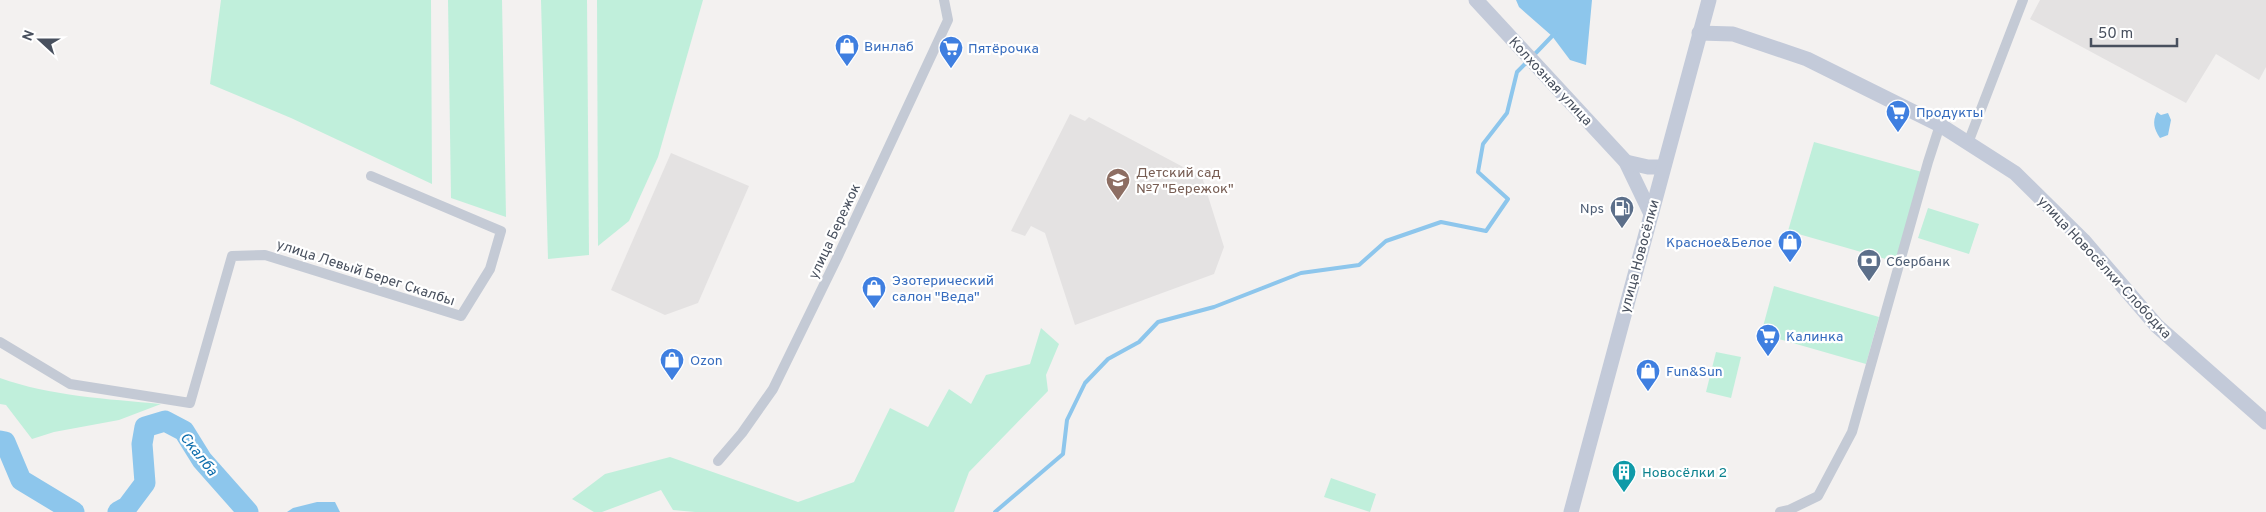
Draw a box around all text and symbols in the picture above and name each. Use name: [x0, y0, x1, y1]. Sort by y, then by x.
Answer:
north arrow: [15, 15, 65, 65]
scale bar: [2091, 15, 2177, 47]
text: 50 m: [2098, 25, 2133, 44]
text: N: [20, 28, 39, 44]
shop icon: Винлаб: [834, 33, 860, 67]
street label: Колхозная улица: [1504, 34, 1595, 130]
supermarket icon: Пятёрочка: [938, 35, 964, 69]
place label: Винлаб: [864, 39, 914, 56]
place label: Пятёрочка: [968, 41, 1039, 58]
supermarket icon: Продукты: [1885, 99, 1911, 133]
place label: Продукты: [1916, 105, 1983, 122]
place label: Детский сад №7 "Бережок": [1136, 165, 1234, 198]
school or university icon: Детский сад №7 "Бережок": [1105, 167, 1131, 201]
street label: улица Бережок: [806, 181, 865, 282]
street label: улица Новосёлки-Слободка: [2033, 193, 2174, 343]
fuel station icon: Nps: [1609, 195, 1635, 229]
street label: улица Новосёлки: [1617, 198, 1664, 315]
place label: Nps: [1580, 201, 1604, 218]
shop icon: Красное&Белое: [1777, 229, 1803, 263]
place label: Красное&Белое: [1666, 235, 1772, 252]
street label: улица Левый Берег Скалбы: [274, 237, 457, 310]
bank icon: Сбербанк: [1856, 248, 1882, 282]
place label: Сбербанк: [1886, 254, 1950, 271]
place label: Эзотерический салон "Веда": [892, 273, 994, 306]
shop icon: Эзотерический салон "Веда": [861, 275, 887, 309]
supermarket icon: Калинка: [1755, 323, 1781, 357]
place label: Калинка: [1786, 329, 1843, 346]
shop icon: Ozon: [659, 347, 685, 381]
place label: Ozon: [690, 353, 723, 370]
shop icon: Fun&Sun: [1635, 358, 1661, 392]
place label: Fun&Sun: [1666, 364, 1723, 381]
water label: Скалба: [175, 429, 221, 481]
building icon: Новосёлки 2: [1611, 459, 1637, 493]
place label: Новосёлки 2: [1642, 465, 1727, 482]

